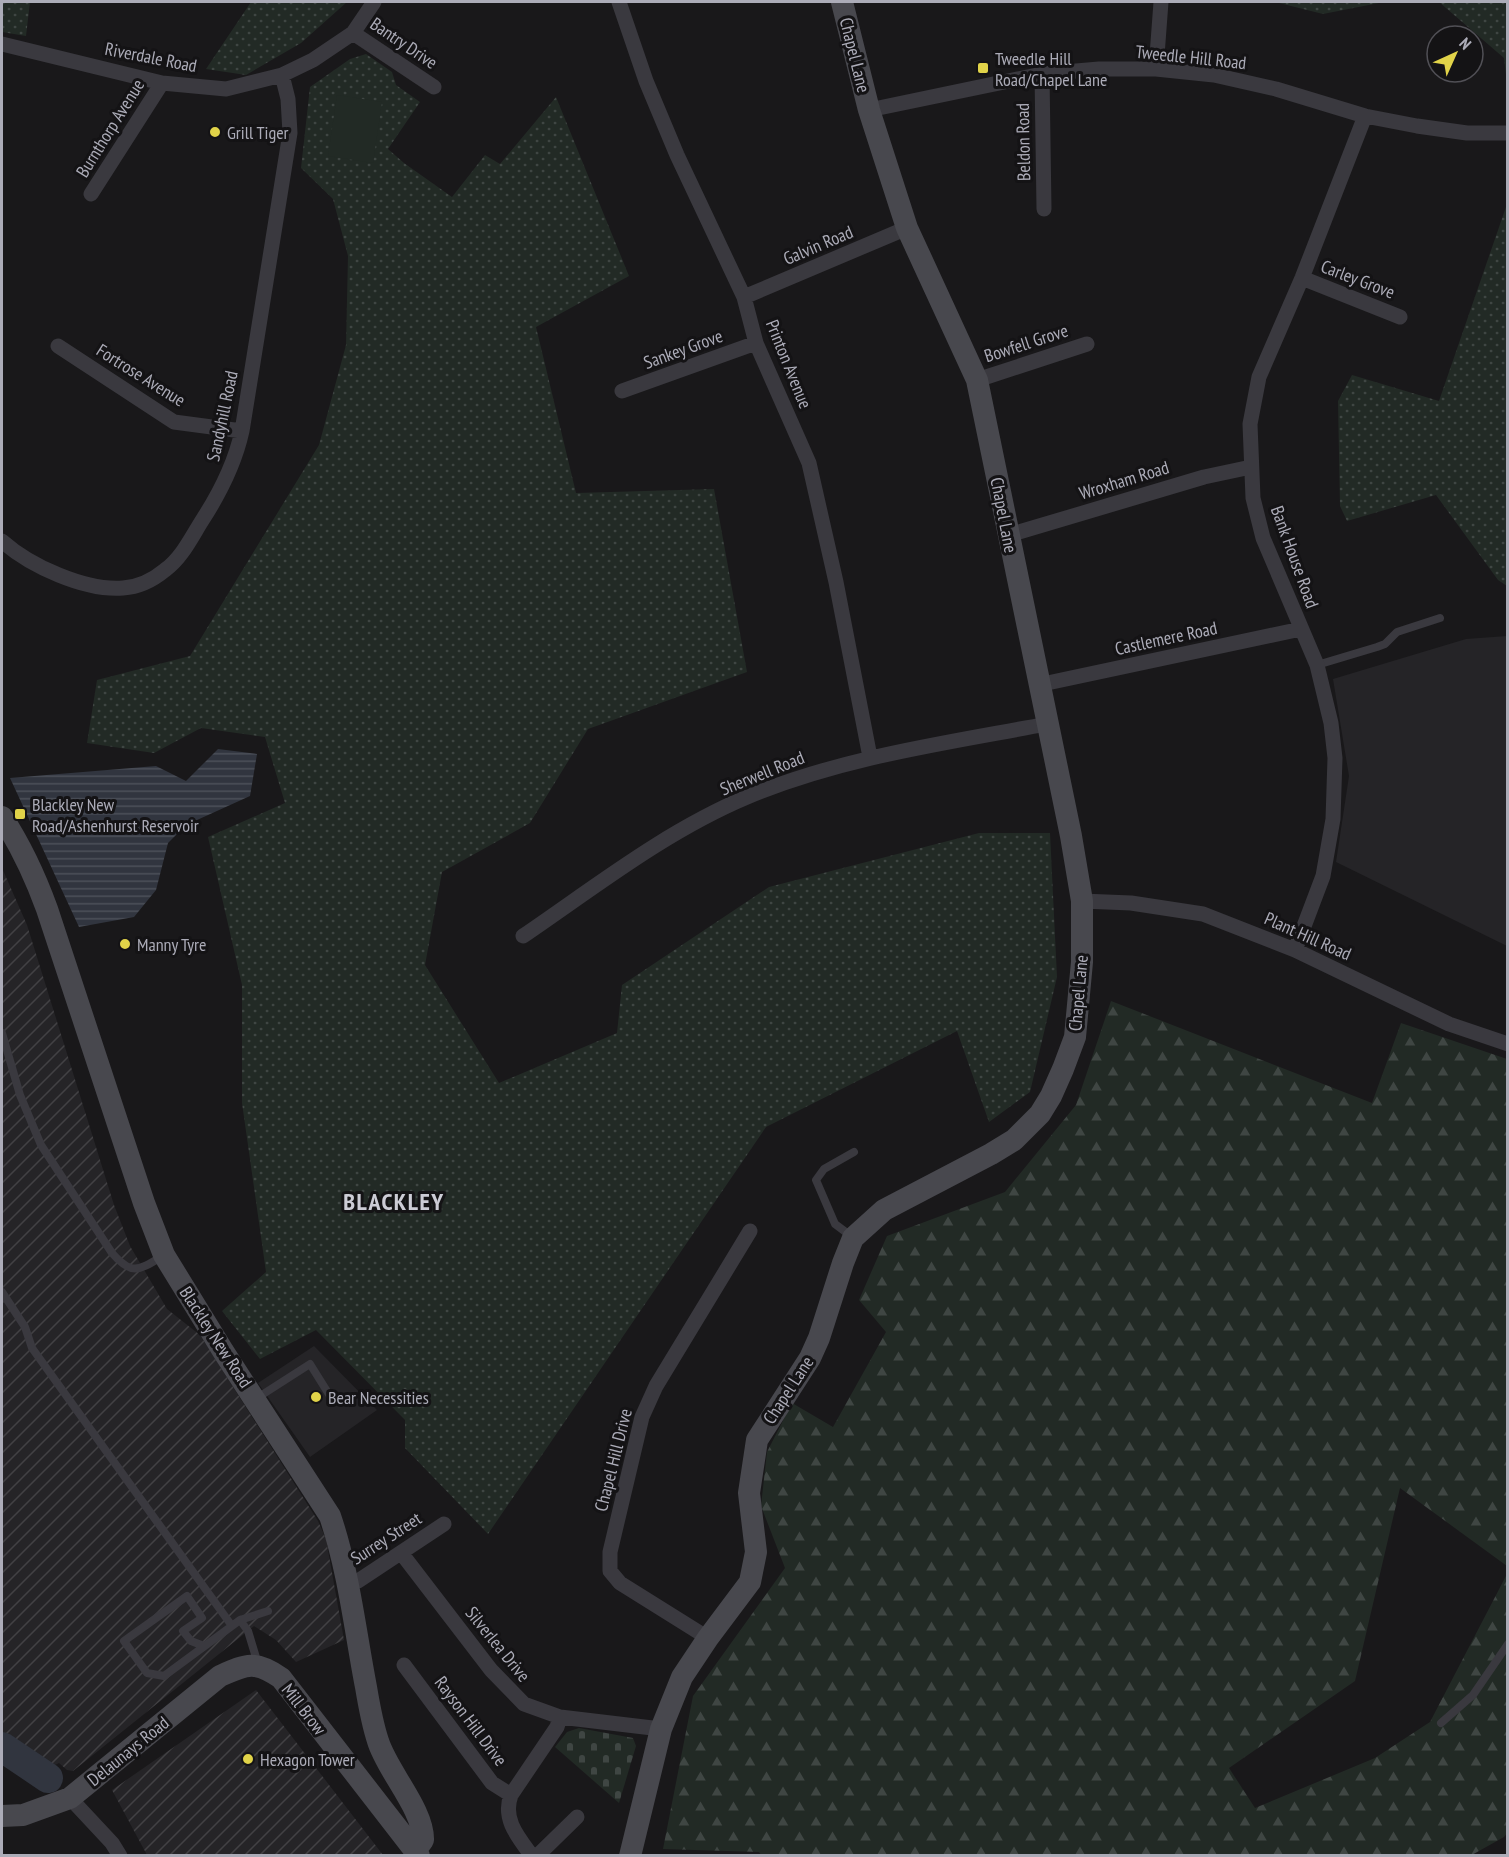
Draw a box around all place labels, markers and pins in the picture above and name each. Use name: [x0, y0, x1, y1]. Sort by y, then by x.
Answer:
place label: Tweedle Hill Road/Chapel Lane: [995, 47, 1107, 91]
marker: Tweedle Hill Road/Chapel Lane: [976, 61, 990, 75]
place label: Grill Tiger: [227, 121, 289, 144]
marker: Grill Tiger: [208, 125, 222, 139]
place label: Blackley New Road/Ashenhurst Reservoir: [32, 793, 199, 837]
marker: Blackley New Road/Ashenhurst Reservoir: [13, 807, 27, 821]
place label: Manny Tyre: [137, 933, 206, 956]
marker: Manny Tyre: [118, 937, 132, 951]
place label: Bear Necessities: [328, 1386, 429, 1409]
marker: Bear Necessities: [309, 1390, 323, 1404]
place label: Hexagon Tower: [260, 1748, 355, 1771]
marker: Hexagon Tower: [241, 1752, 255, 1766]

